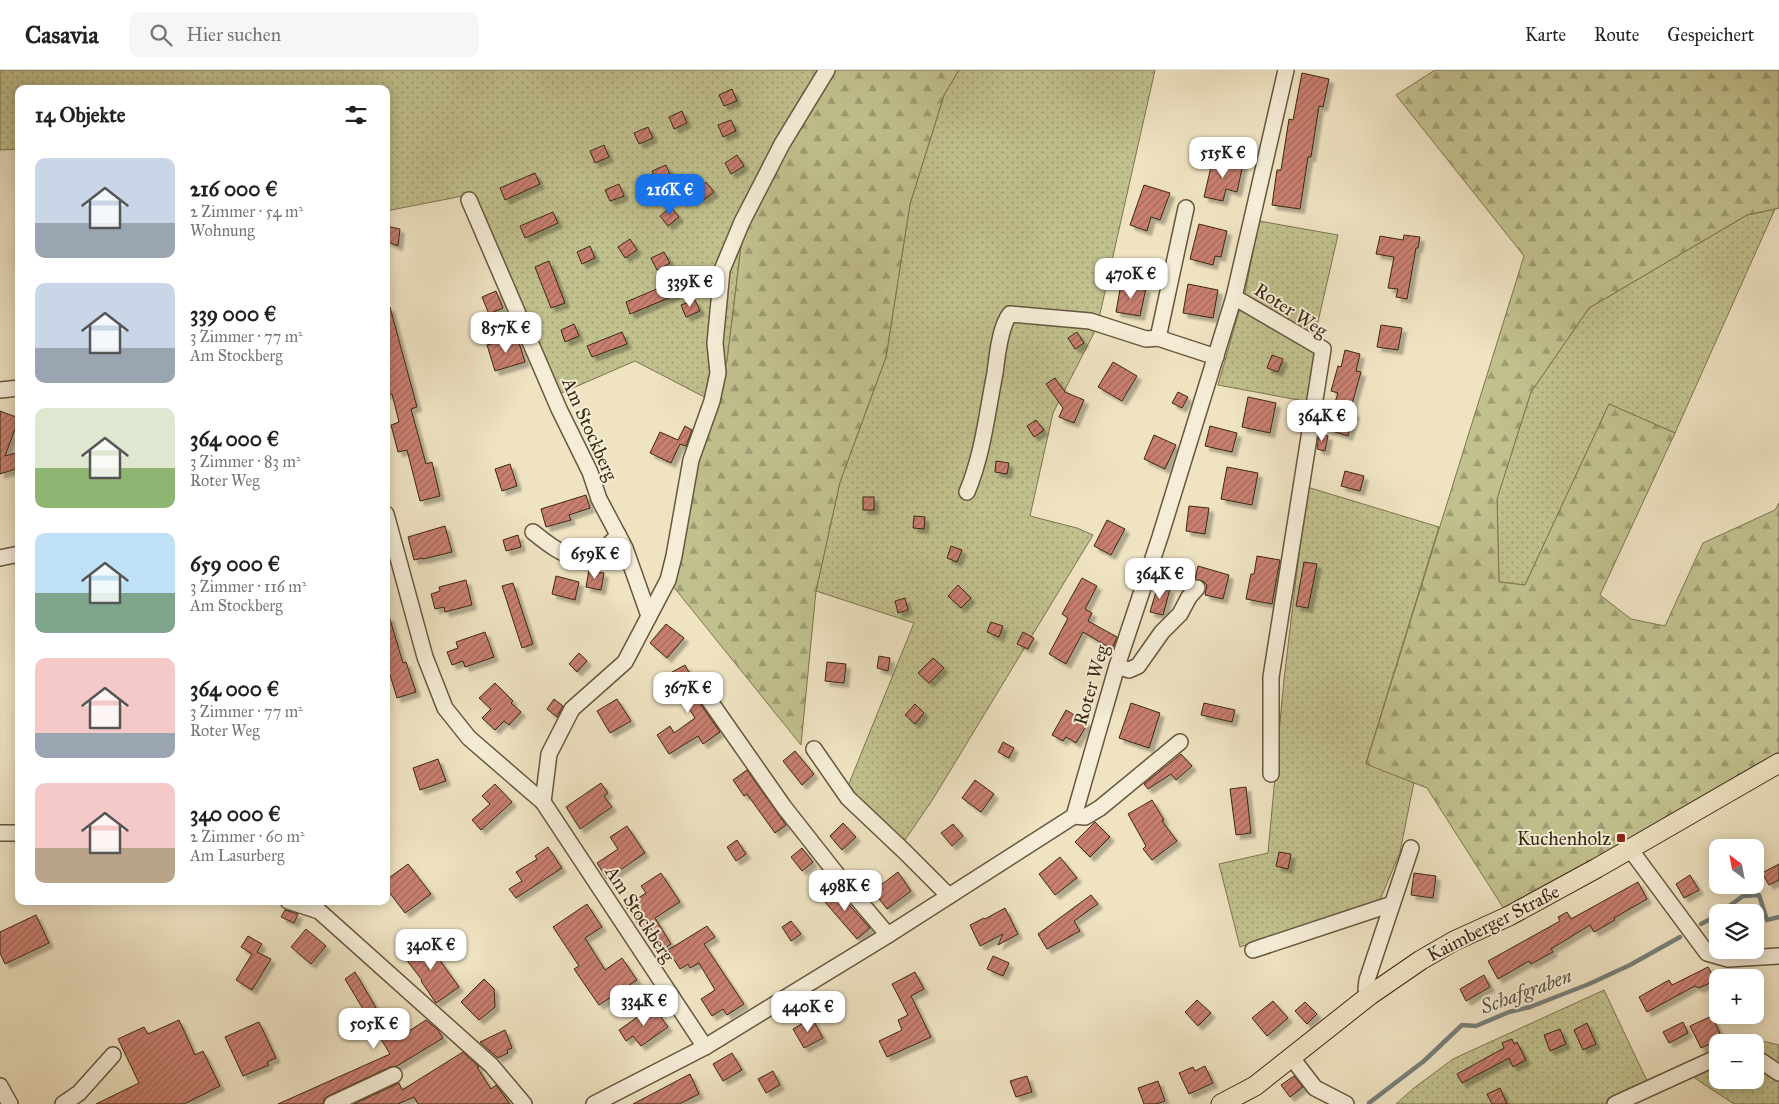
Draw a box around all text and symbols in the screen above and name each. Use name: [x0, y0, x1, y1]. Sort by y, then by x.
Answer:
search box: [129, 12, 479, 57]
text: Casavia: [25, 20, 99, 50]
icon: search: [147, 21, 175, 49]
text: Hier suchen: [187, 23, 281, 46]
text: Karte: [1525, 24, 1566, 46]
text: Route: [1594, 24, 1639, 46]
text: Gespeichert: [1667, 24, 1754, 46]
icon: filters: [342, 101, 370, 129]
text: 14 Objekte: [35, 102, 125, 128]
pin: 515K €: [1182, 136, 1264, 179]
text: 515K €: [1200, 143, 1246, 162]
pin: 216K €: [629, 174, 711, 216]
text: 216 000 €: [190, 176, 278, 202]
icon: home: [75, 178, 135, 238]
text: 216K €: [647, 180, 693, 199]
text: 2 Zimmer · 54 m²: [190, 202, 303, 221]
text: Wohnung: [190, 221, 255, 240]
pin: 470K €: [1090, 258, 1172, 300]
text: 470K €: [1106, 264, 1156, 283]
pin: 339K €: [649, 266, 731, 308]
text: 339K €: [667, 272, 713, 291]
street label: Roter Weg: [1249, 278, 1332, 343]
text: 339 000 €: [190, 301, 277, 327]
icon: home: [75, 303, 135, 363]
pin: 857K €: [465, 312, 547, 354]
text: 857K €: [482, 318, 530, 337]
text: 3 Zimmer · 77 m²: [190, 327, 303, 346]
text: Am Stockberg: [190, 346, 283, 365]
street label: Am Stockberg: [556, 373, 623, 485]
pin: 364K €: [1281, 400, 1363, 442]
text: 364K €: [1298, 406, 1346, 425]
text: 364 000 €: [190, 426, 279, 452]
icon: home: [75, 428, 135, 488]
text: 3 Zimmer · 83 m²: [190, 452, 301, 471]
text: Roter Weg: [190, 471, 260, 490]
pin: 659K €: [554, 538, 636, 580]
text: 659K €: [571, 544, 619, 563]
text: 659 000 €: [190, 551, 280, 577]
icon: home: [75, 553, 135, 613]
pin: 364K €: [1119, 558, 1201, 600]
text: 364K €: [1136, 564, 1184, 583]
text: 3 Zimmer · 116 m²: [190, 577, 306, 596]
text: Am Stockberg: [190, 596, 283, 615]
street label: Roter Weg: [1069, 642, 1114, 728]
pin: 367K €: [647, 672, 729, 714]
text: 364 000 €: [190, 676, 279, 702]
icon: home: [75, 678, 135, 738]
text: 367K €: [664, 678, 712, 697]
text: 3 Zimmer · 77 m²: [190, 702, 303, 721]
text: Roter Weg: [190, 721, 260, 740]
text: 340 000 €: [190, 801, 281, 827]
icon: home: [75, 803, 135, 863]
text: 2 Zimmer · 60 m²: [190, 827, 305, 846]
place label: Kuchenholz: [1517, 827, 1611, 850]
marker: Kuchenholz: [1615, 832, 1627, 844]
north arrow: [1709, 839, 1764, 894]
map controls: [1709, 839, 1764, 1089]
text: Am Lasurberg: [190, 846, 285, 865]
street label: Am Stockberg: [599, 861, 680, 967]
pin: 498K €: [804, 870, 886, 912]
text: 498K €: [820, 876, 870, 895]
street label: Kaimberger Straße: [1423, 880, 1564, 967]
button: layers: [1709, 904, 1764, 959]
pin: 340K €: [390, 928, 472, 971]
text: 340K €: [406, 935, 456, 954]
water label: Schafgraben: [1476, 963, 1576, 1019]
button: +: [1709, 969, 1764, 1024]
pin: 334K €: [603, 984, 685, 1027]
pin: 440K €: [767, 990, 849, 1033]
text: 334K €: [621, 991, 667, 1010]
text: 440K €: [782, 997, 834, 1016]
pin: 505K €: [333, 1008, 415, 1050]
text: 505K €: [350, 1014, 398, 1033]
button: −: [1709, 1034, 1764, 1089]

